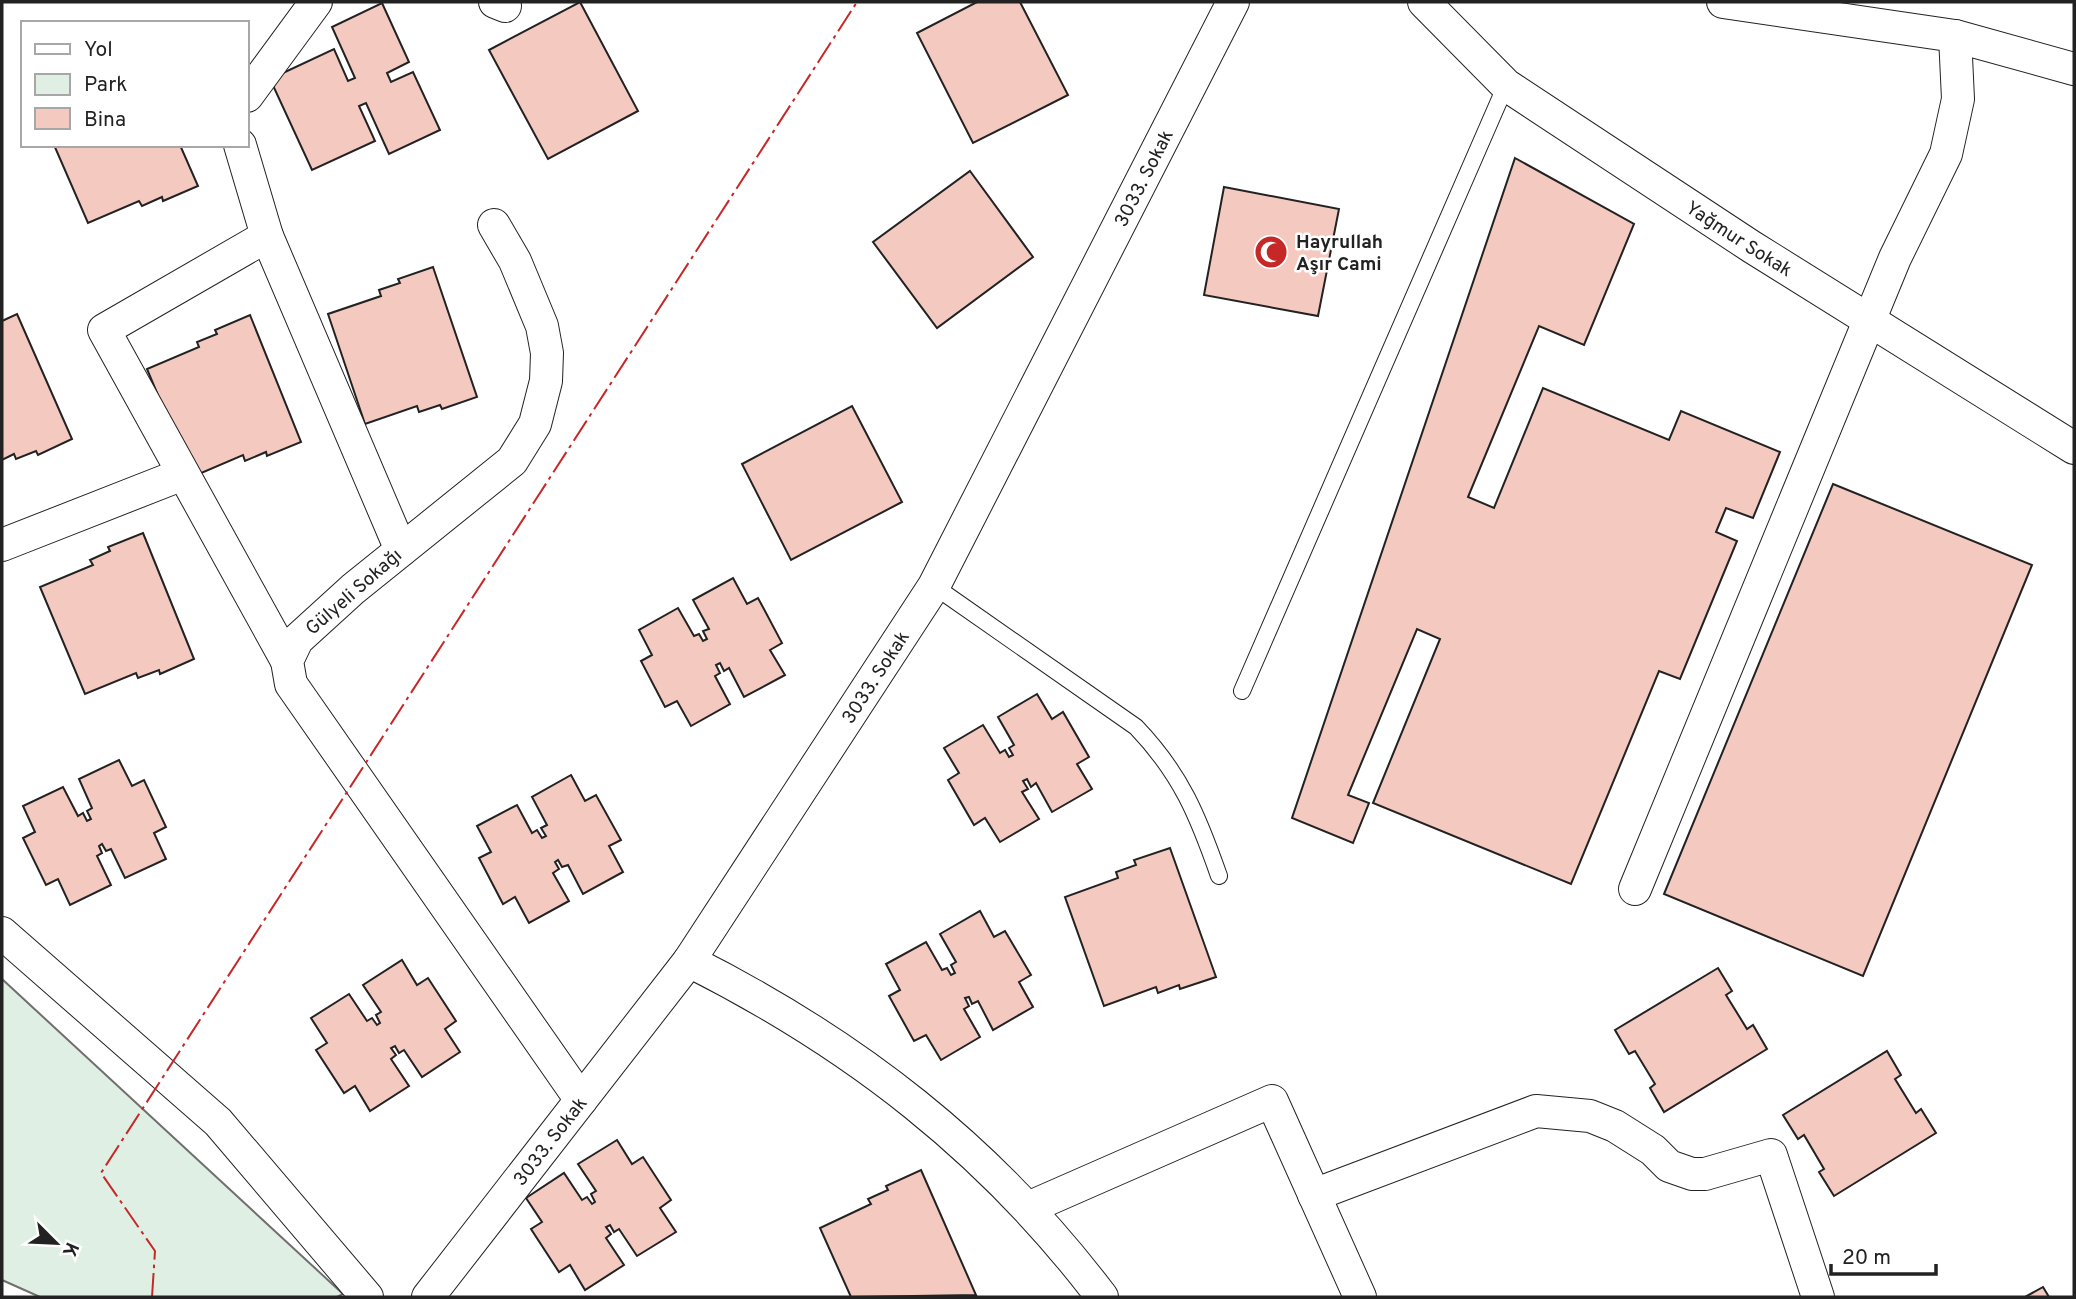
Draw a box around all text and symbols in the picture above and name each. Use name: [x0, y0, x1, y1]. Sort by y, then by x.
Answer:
legend: [21, 21, 248, 147]
text: Yol: [84, 37, 113, 64]
text: Park: [84, 72, 127, 99]
text: Bina: [84, 107, 126, 134]
street label: 3033. Sokak: [1110, 126, 1180, 232]
street label: Yağmur Sokak: [1681, 197, 1796, 283]
place label: Hayrullah Aşır Cami: [1296, 231, 1383, 277]
mosque icon: Hayrullah Aşır Cami: [1252, 233, 1290, 271]
street label: Gülyeli Sokağı: [301, 544, 408, 641]
street label: 3033. Sokak: [837, 627, 916, 729]
street label: 3033. Sokak: [509, 1092, 593, 1191]
north arrow: [21, 1208, 91, 1278]
scale bar: [1831, 1232, 1936, 1276]
text: K: [56, 1238, 83, 1260]
text: 20 m: [1842, 1245, 1891, 1272]

